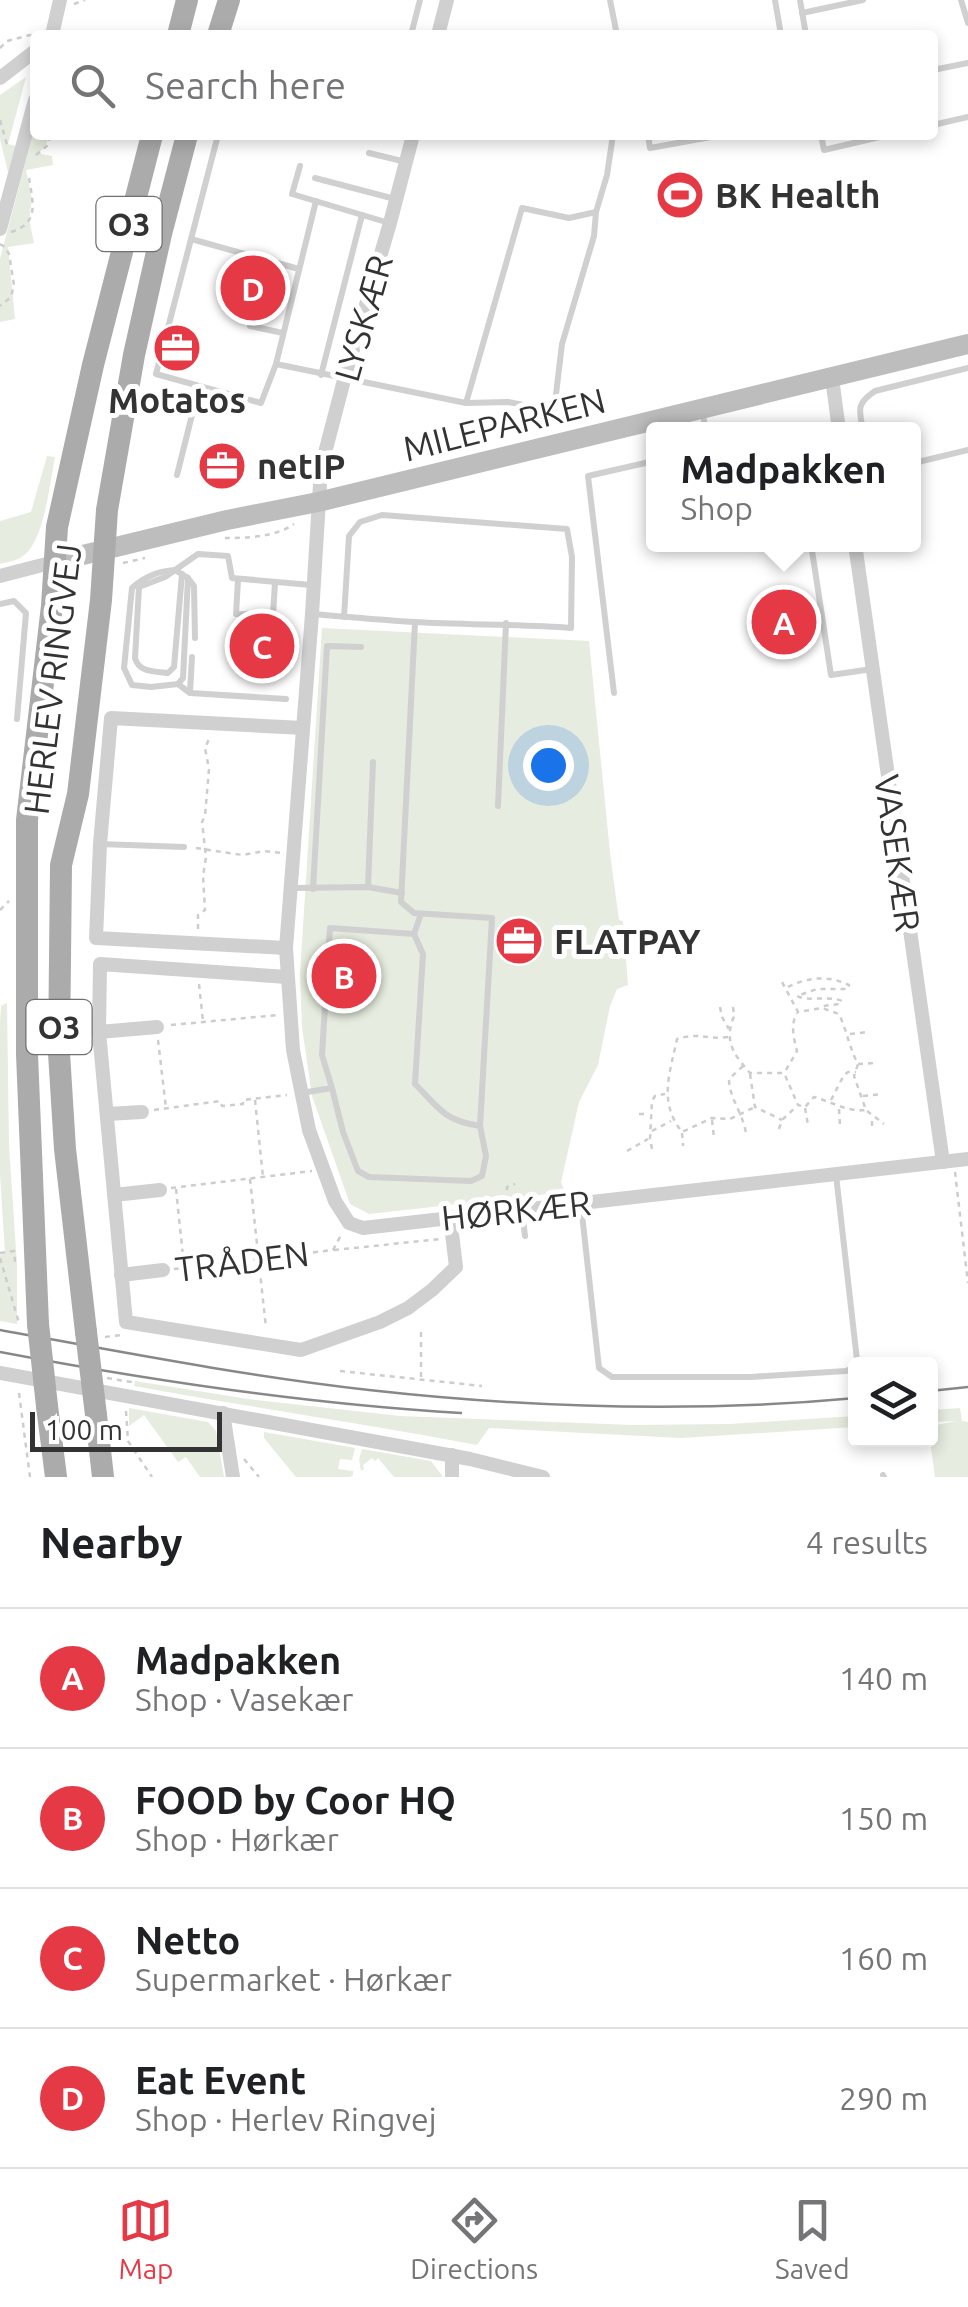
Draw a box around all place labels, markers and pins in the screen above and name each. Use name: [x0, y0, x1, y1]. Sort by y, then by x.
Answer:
sports icon: BK Health: [654, 169, 706, 221]
place label: BK Health: [715, 175, 880, 215]
pin: D: [220, 250, 286, 326]
office icon: Motatos: [151, 322, 203, 374]
place label: Motatos: [108, 380, 246, 420]
office icon: netIP: [196, 440, 248, 492]
place label: netIP: [257, 446, 345, 486]
pin: A: [752, 584, 816, 660]
pin: C: [230, 608, 294, 684]
office icon: FLATPAY: [493, 915, 545, 967]
place label: FLATPAY: [554, 921, 701, 961]
pin: B: [312, 938, 376, 1014]

